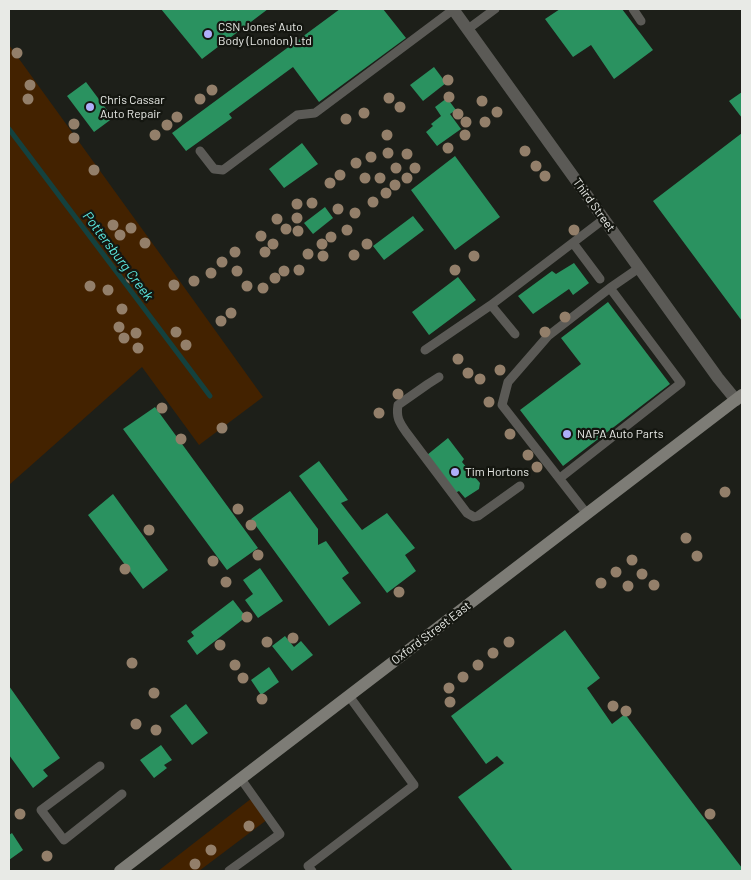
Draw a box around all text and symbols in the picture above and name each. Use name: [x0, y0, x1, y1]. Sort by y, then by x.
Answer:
place label: CSN Jones' Auto Body (London) Ltd: [218, 20, 312, 48]
marker: CSN Jones' Auto Body (London) Ltd: [202, 28, 214, 40]
place label: Chris Cassar Auto Repair: [100, 93, 165, 121]
marker: Chris Cassar Auto Repair: [84, 101, 96, 113]
street label: Third Street: [570, 176, 618, 234]
water label: Pottersburg Creek: [79, 208, 157, 304]
place label: NAPA Auto Parts: [577, 427, 664, 441]
marker: NAPA Auto Parts: [561, 428, 573, 440]
place label: Tim Hortons: [465, 465, 529, 479]
marker: Tim Hortons: [449, 466, 461, 478]
street label: Oxford Street East: [389, 599, 473, 667]

